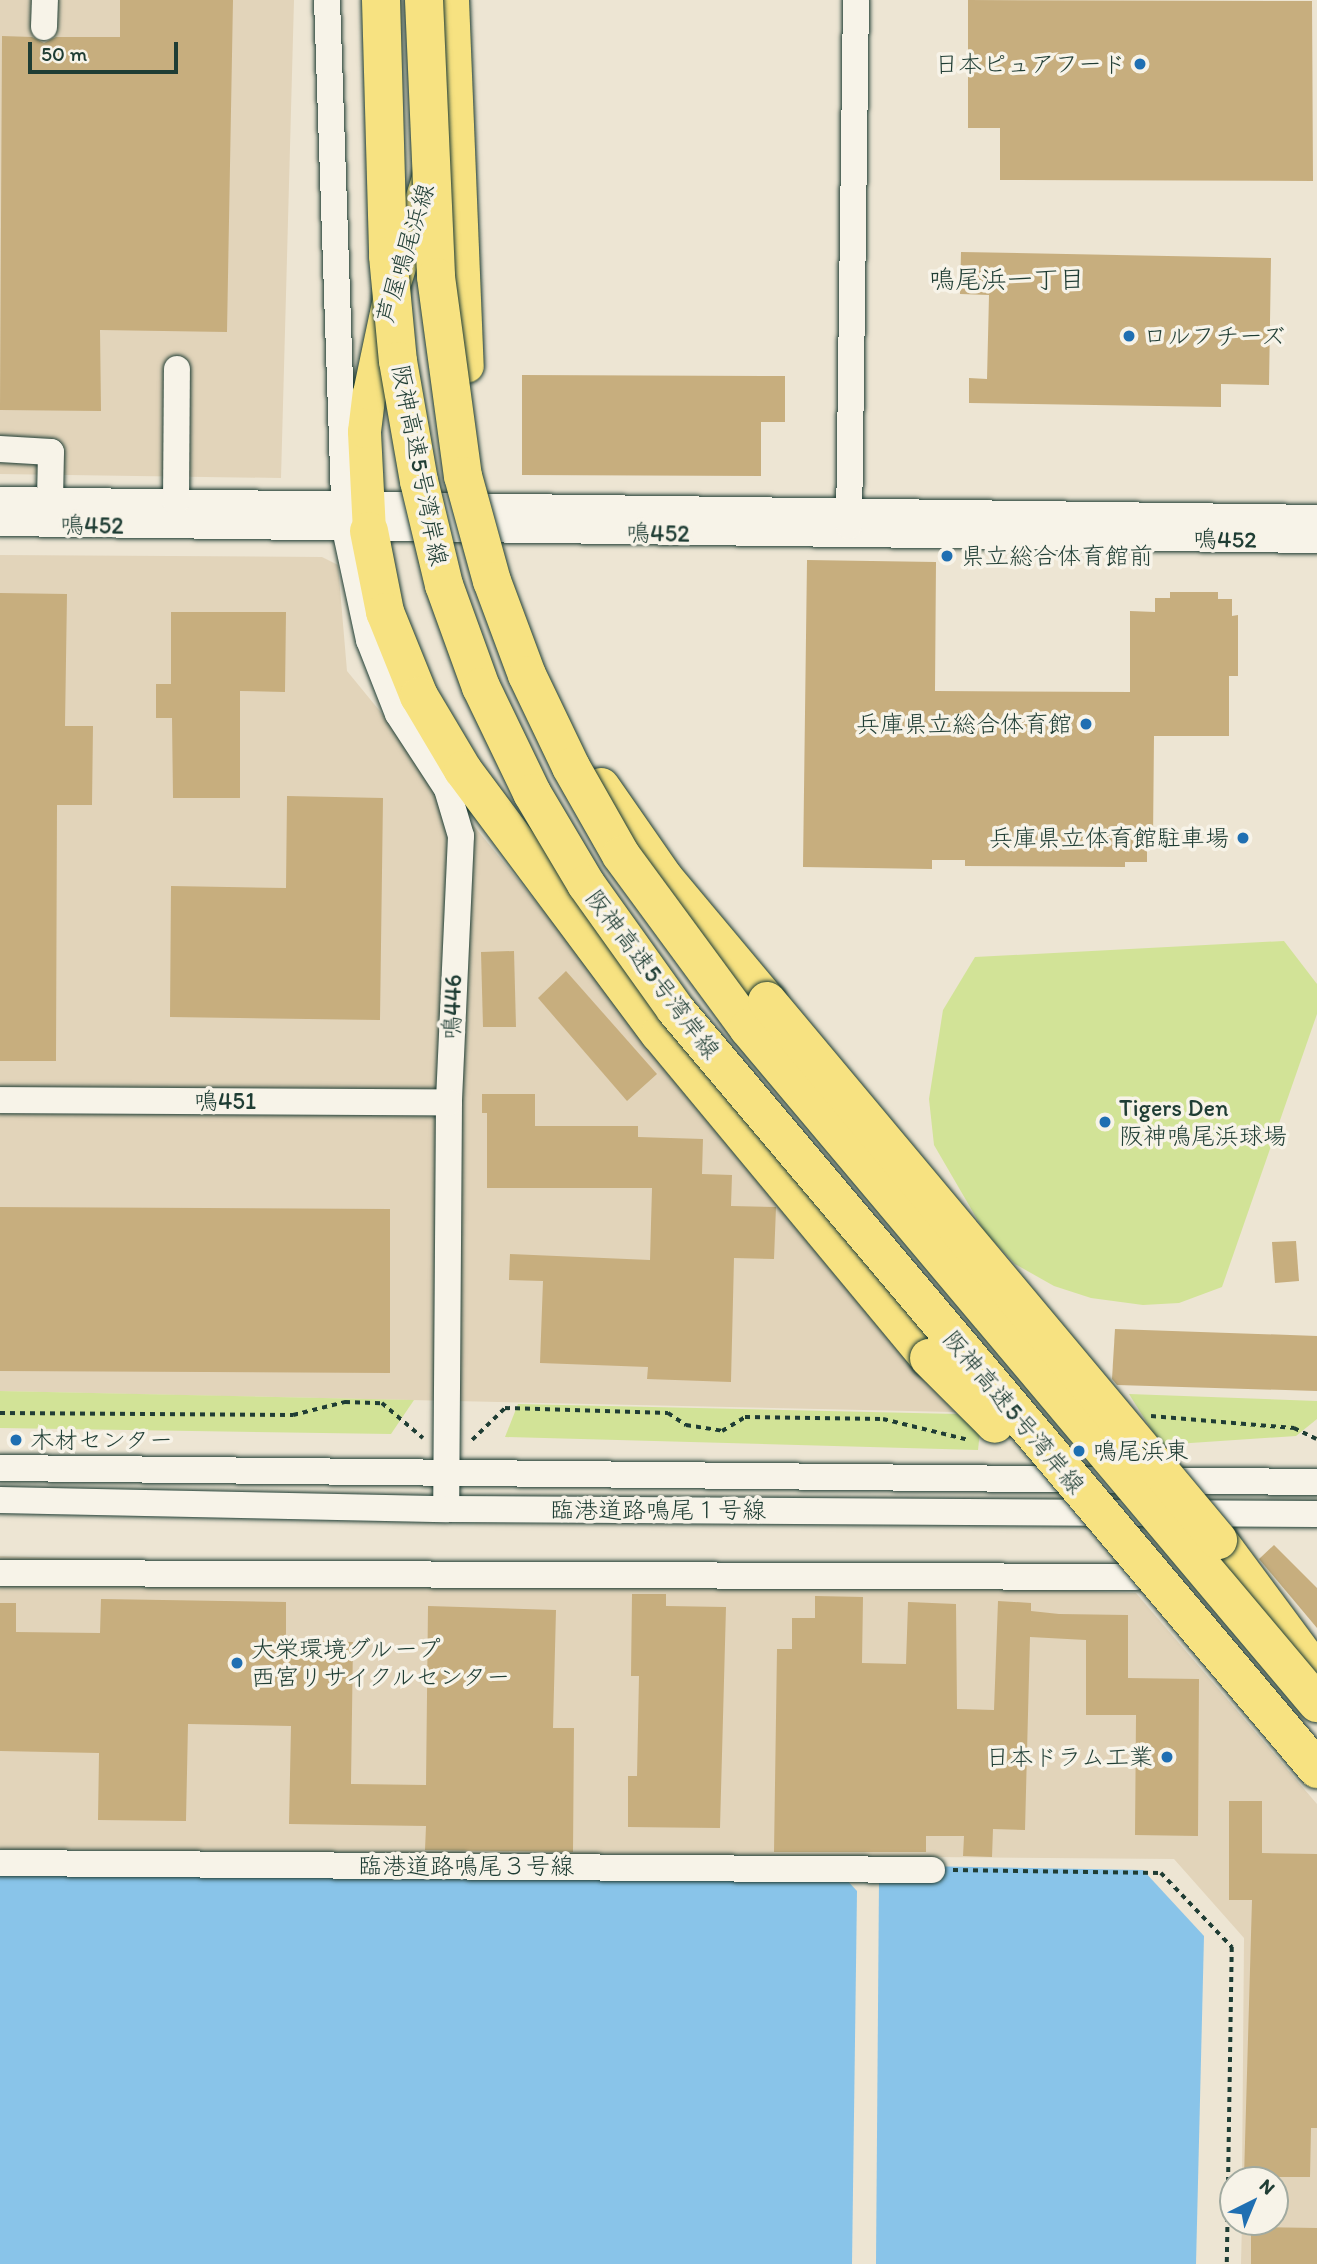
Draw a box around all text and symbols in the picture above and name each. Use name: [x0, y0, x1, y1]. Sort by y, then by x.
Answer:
scale bar: [32, 28, 182, 72]
text: 50 m: [41, 41, 87, 66]
place label: 日本ピュアフード: [934, 50, 1126, 78]
marker: 日本ピュアフード: [1132, 56, 1148, 72]
street label: 芦屋鳴尾浜線: [370, 180, 440, 326]
district label: 鳴尾浜一丁目: [929, 264, 1085, 296]
place label: ロルフチーズ: [1143, 322, 1287, 350]
marker: ロルフチーズ: [1121, 328, 1137, 344]
street label: 阪神高速5号湾岸線: [386, 362, 454, 568]
street label: 鳴452: [60, 510, 124, 540]
street label: 鳴452: [626, 518, 690, 548]
street label: 鳴452: [1193, 524, 1257, 554]
place label: 県立総合体育館前: [961, 542, 1153, 570]
marker: 県立総合体育館前: [939, 548, 955, 564]
place label: 兵庫県立総合体育館: [856, 710, 1072, 738]
marker: 兵庫県立総合体育館: [1078, 716, 1094, 732]
place label: 兵庫県立体育館駐車場: [989, 824, 1229, 852]
marker: 兵庫県立体育館駐車場: [1235, 830, 1251, 846]
street label: 阪神高速5号湾岸線: [580, 884, 726, 1064]
street label: 鳴446: [436, 974, 468, 1040]
street label: 鳴451: [194, 1087, 256, 1115]
place label: Tigers Den 阪神鳴尾浜球場: [1119, 1094, 1287, 1150]
marker: Tigers Den 阪神鳴尾浜球場: [1097, 1114, 1113, 1130]
street label: 阪神高速5号湾岸線: [937, 1324, 1091, 1500]
place label: 木材センター: [30, 1426, 174, 1454]
marker: 木材センター: [8, 1432, 24, 1448]
place label: 鳴尾浜東: [1093, 1437, 1189, 1465]
marker: 鳴尾浜東: [1071, 1443, 1087, 1459]
street label: 臨港道路鳴尾１号線: [550, 1496, 766, 1524]
place label: 大栄環境グループ 西宮リサイクルセンター: [251, 1635, 515, 1691]
marker: 大栄環境グループ 西宮リサイクルセンター: [229, 1655, 245, 1671]
place label: 日本ドラム工業: [985, 1743, 1153, 1771]
marker: 日本ドラム工業: [1159, 1749, 1175, 1765]
street label: 臨港道路鳴尾３号線: [358, 1852, 574, 1880]
north arrow: [1219, 2166, 1289, 2236]
text: N: [1255, 2174, 1280, 2200]

